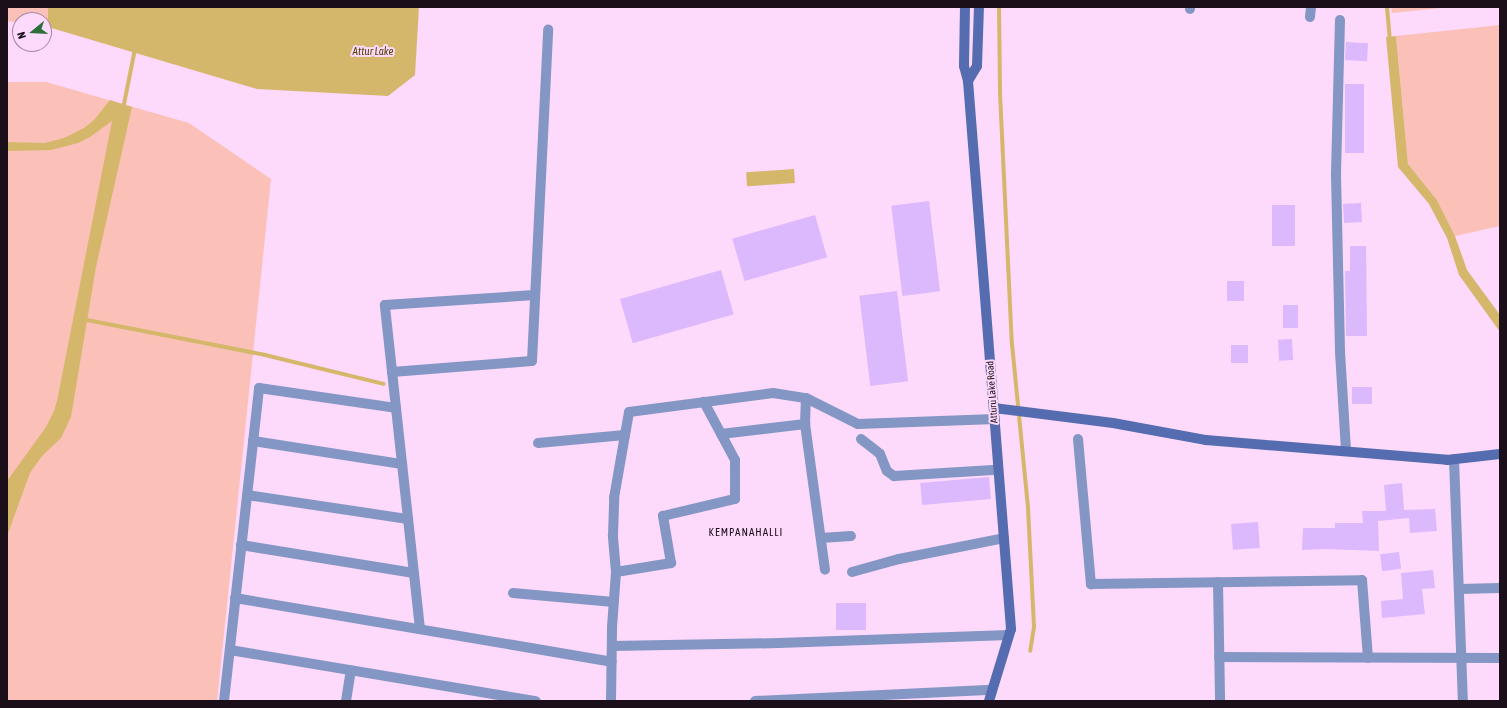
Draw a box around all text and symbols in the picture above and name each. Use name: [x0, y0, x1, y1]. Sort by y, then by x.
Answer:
north arrow: [12, 12, 52, 52]
text: N: [15, 30, 28, 40]
water label: Attur Lake: [353, 44, 393, 58]
street label: Atturu Lake Road: [984, 360, 1000, 424]
district label: KEMPANAHALLI: [709, 525, 783, 539]

